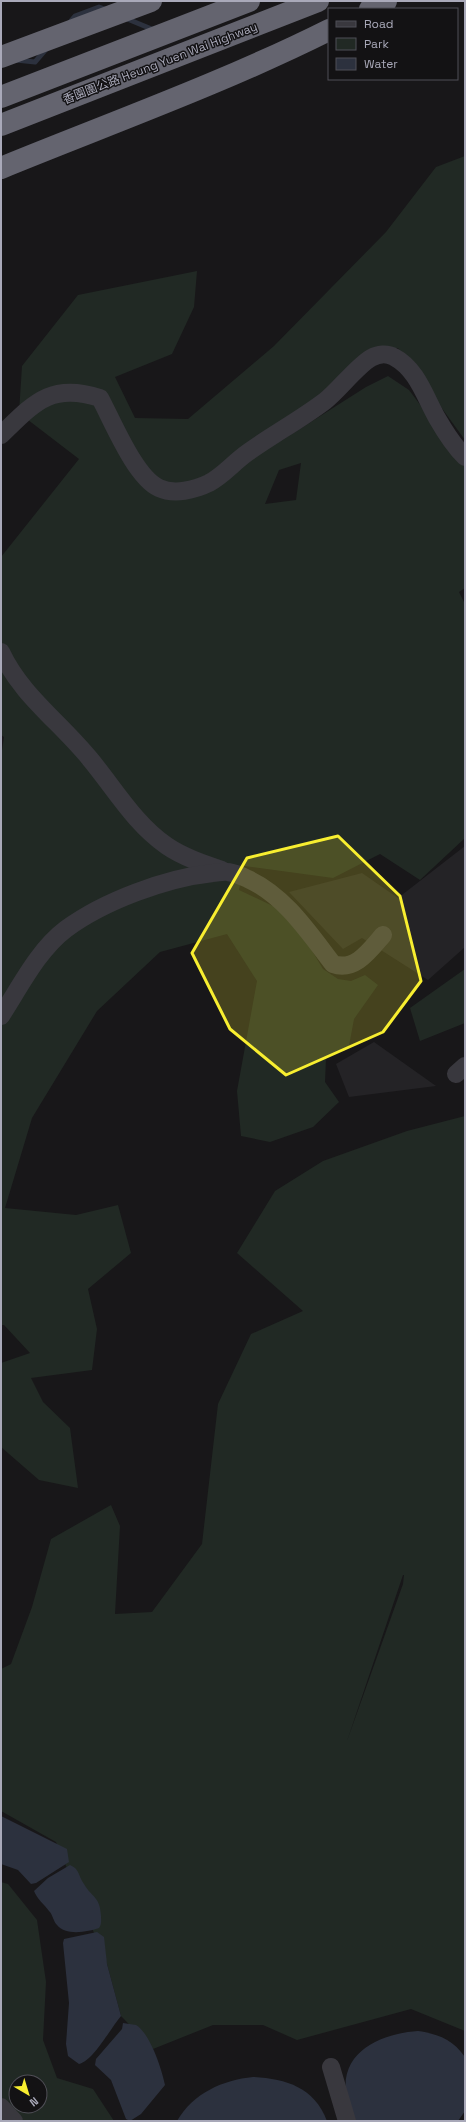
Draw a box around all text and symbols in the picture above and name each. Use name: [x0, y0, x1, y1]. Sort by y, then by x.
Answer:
legend: [328, 8, 458, 80]
text: Road: [364, 16, 393, 32]
street label: 香園圍公路 Heung Yuen Wai Highway: [60, 18, 260, 108]
text: Park: [364, 36, 389, 52]
text: Water: [364, 56, 398, 72]
north arrow: [8, 2074, 48, 2114]
text: N: [27, 2094, 41, 2110]

